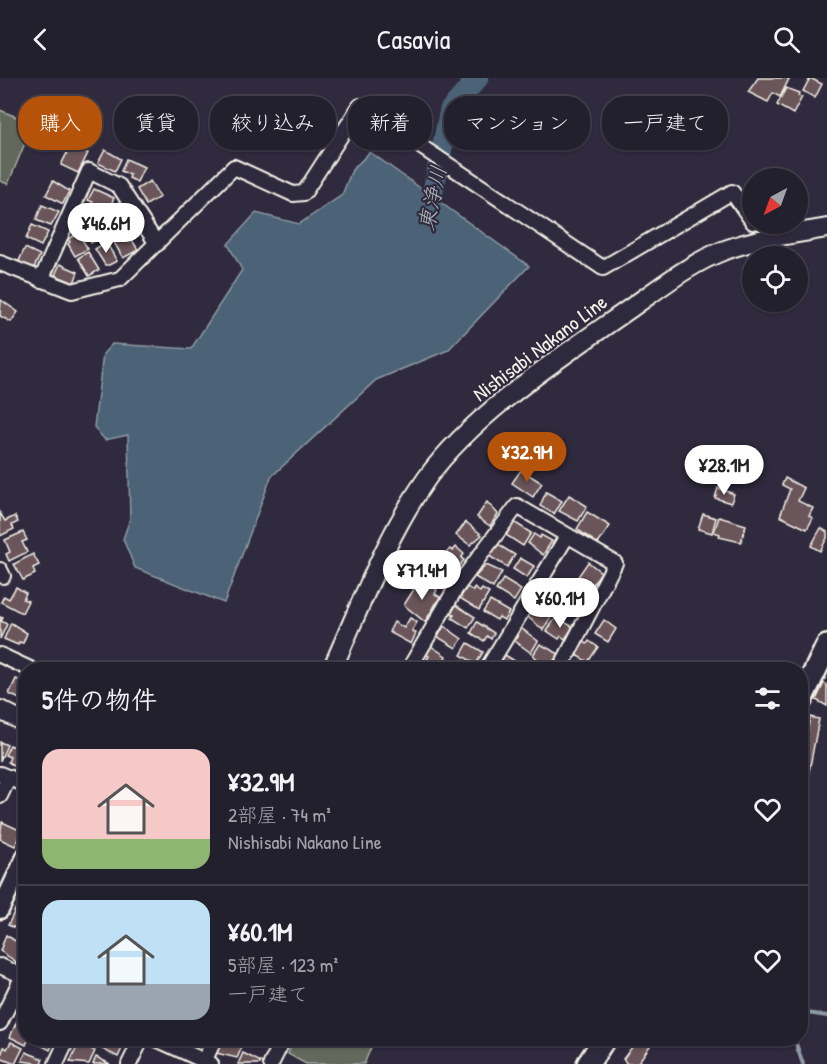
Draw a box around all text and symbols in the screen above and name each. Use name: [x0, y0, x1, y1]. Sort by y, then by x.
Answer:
text: Casavia: [377, 21, 450, 57]
icon: back: [24, 23, 57, 56]
icon: search: [770, 23, 803, 56]
chip: 購入: [18, 96, 102, 150]
chip: 賃貸: [114, 96, 198, 150]
chip: 絞り込み: [210, 96, 336, 150]
chip: 新着: [348, 96, 432, 150]
chip: マンション: [444, 96, 590, 150]
chip: 一戸建て: [602, 96, 728, 150]
water label: 東浄川: [410, 163, 454, 233]
north arrow: [742, 168, 808, 234]
map controls: [742, 168, 808, 312]
pin: ¥46.6M: [57, 203, 155, 254]
text: ¥46.6M: [82, 209, 130, 236]
button: locate: [742, 246, 808, 312]
street label: Nishisabi Nakano Line: [466, 287, 613, 408]
pin: ¥32.9M: [478, 432, 576, 483]
text: ¥32.9M: [501, 438, 553, 465]
pin: ¥28.1M: [675, 445, 773, 496]
text: ¥28.1M: [699, 451, 749, 478]
pin: ¥71.4M: [373, 550, 471, 601]
text: ¥71.4M: [397, 556, 447, 583]
pin: ¥60.1M: [511, 578, 609, 629]
text: ¥60.1M: [535, 584, 585, 611]
text: 5件の物件: [42, 682, 157, 717]
icon: filters: [751, 682, 784, 715]
text: ¥32.9M: [228, 764, 294, 799]
icon: home: [90, 773, 162, 845]
icon: heart: [751, 793, 784, 826]
text: 2部屋 · 74 m²: [228, 801, 331, 828]
text: Nishisabi Nakano Line: [228, 828, 382, 855]
text: ¥60.1M: [228, 914, 293, 949]
icon: home: [90, 924, 162, 996]
icon: heart: [751, 944, 784, 977]
text: 5部屋 · 123 m²: [228, 951, 338, 978]
text: 一戸建て: [228, 980, 308, 1007]

